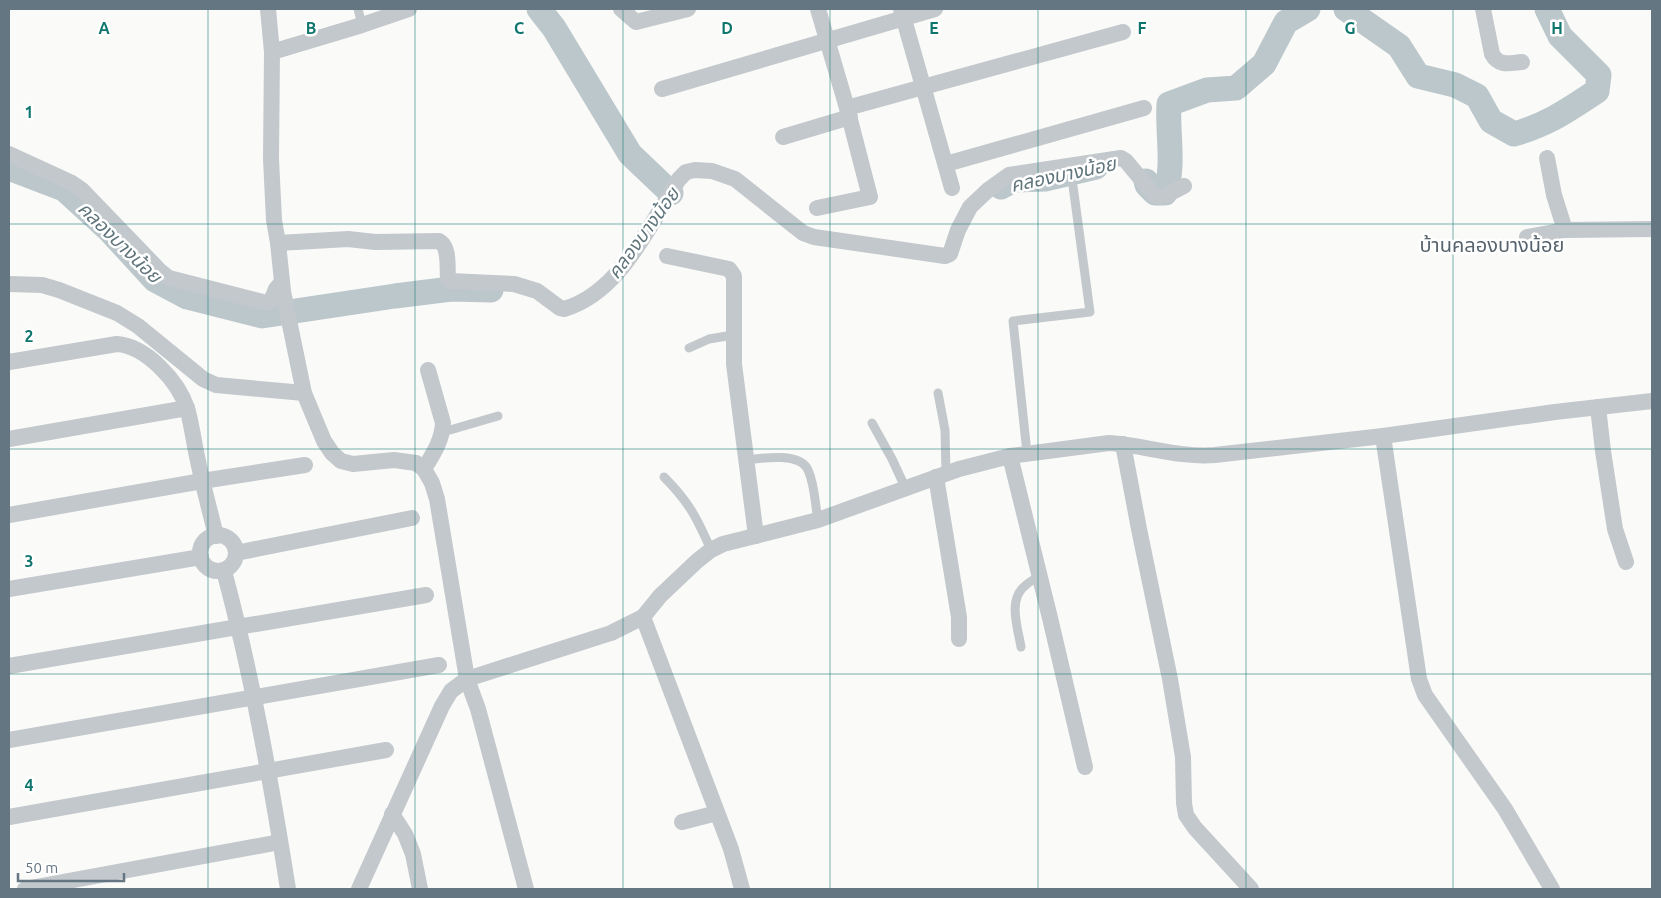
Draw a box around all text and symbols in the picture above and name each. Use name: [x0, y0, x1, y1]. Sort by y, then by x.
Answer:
text: A: [98, 19, 110, 37]
text: B: [306, 19, 316, 37]
text: C: [514, 19, 524, 37]
text: D: [721, 19, 733, 37]
text: E: [929, 19, 939, 37]
text: F: [1138, 19, 1147, 37]
text: G: [1344, 19, 1356, 37]
text: H: [1551, 19, 1563, 37]
text: 1: [24, 103, 34, 121]
water label: คลองบางน้อย: [1008, 152, 1119, 196]
water label: คลองบางน้อย: [603, 182, 684, 283]
water label: คลองบางน้อย: [74, 197, 167, 288]
district label: บ้านคลองบางน้อย: [1420, 233, 1564, 256]
text: 2: [24, 327, 34, 345]
text: 3: [24, 552, 34, 570]
text: 4: [24, 776, 34, 794]
scale bar: [18, 850, 124, 882]
text: 50 m: [25, 859, 58, 876]

